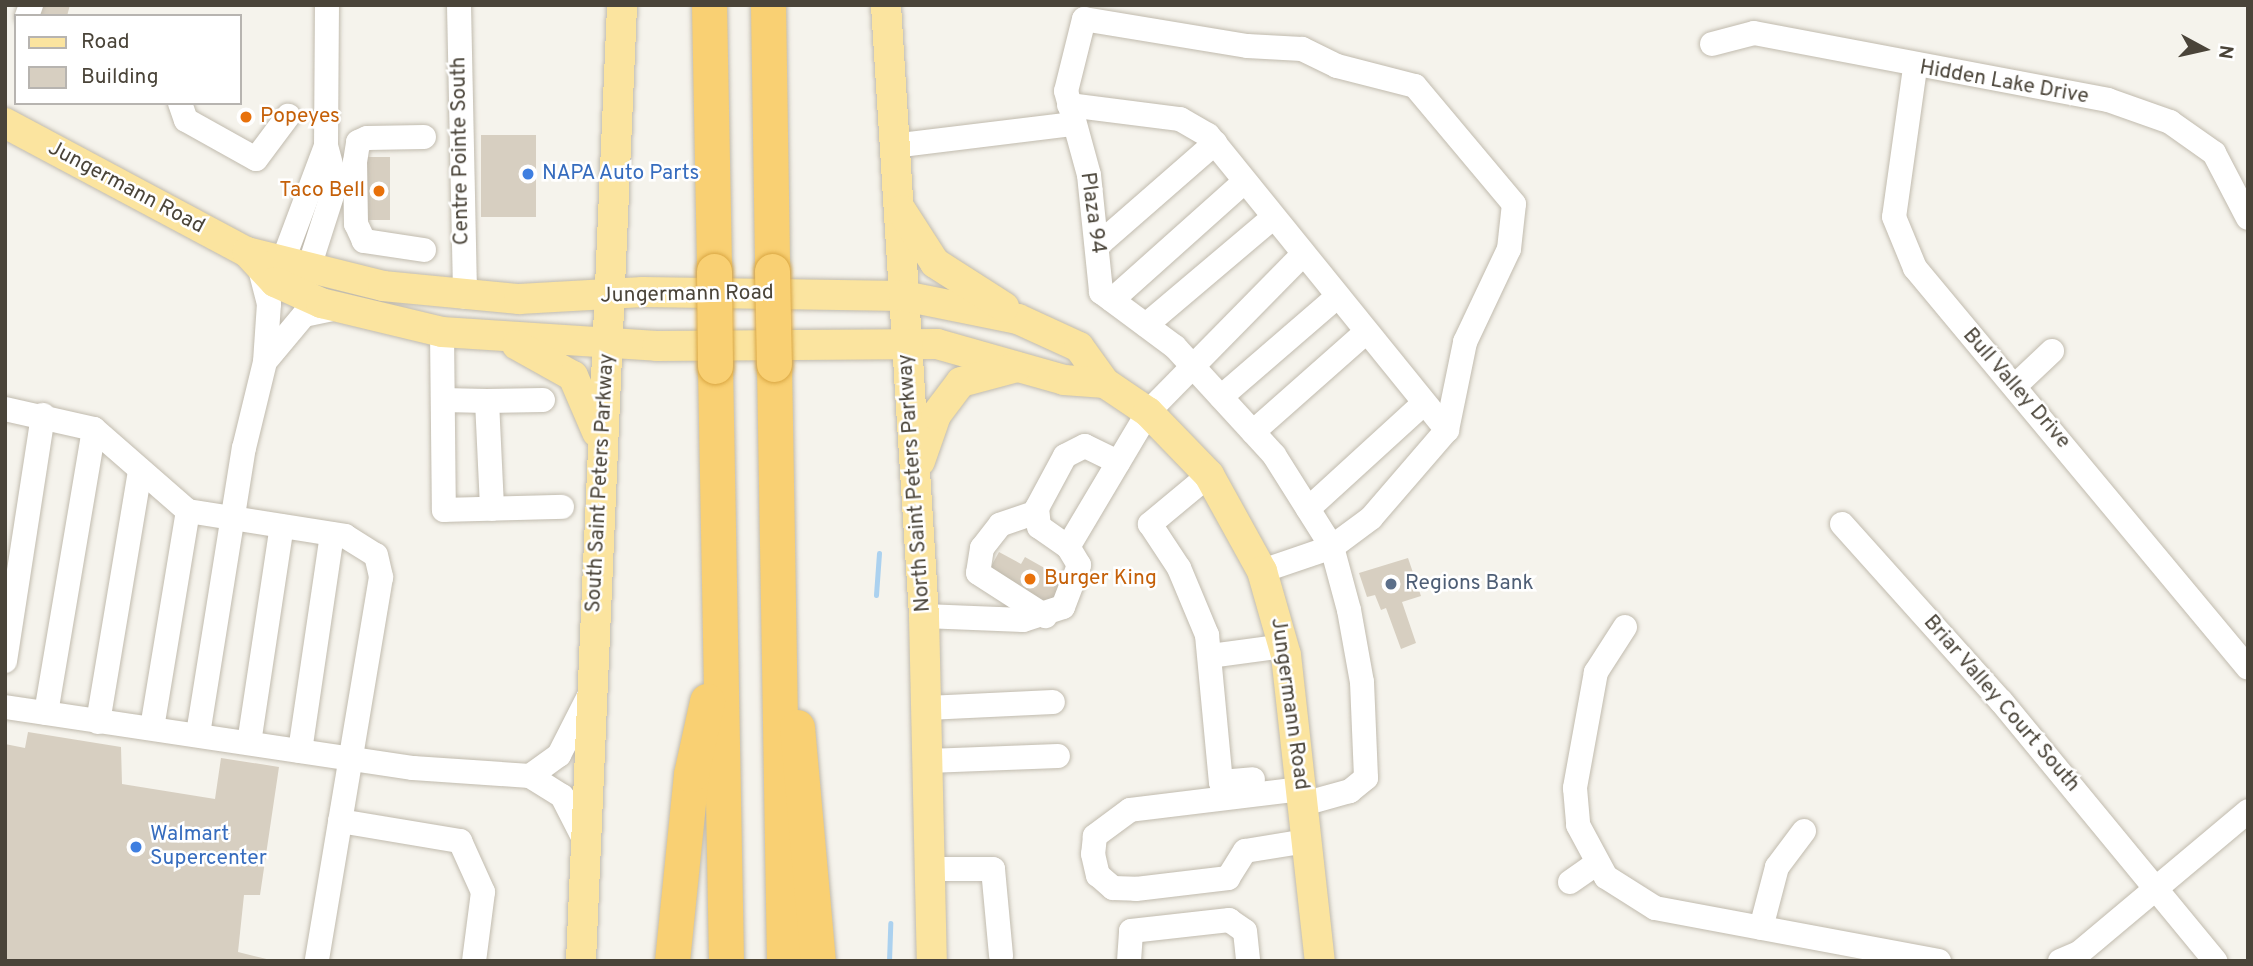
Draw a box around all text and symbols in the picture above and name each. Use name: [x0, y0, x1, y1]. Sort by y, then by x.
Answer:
legend: [14, 14, 242, 105]
north arrow: [2169, 14, 2239, 84]
text: Road: [81, 29, 130, 56]
text: N: [2212, 43, 2238, 60]
street label: Hidden Lake Drive: [1918, 56, 2090, 110]
street label: Centre Pointe South: [447, 57, 475, 245]
text: Building: [81, 64, 159, 91]
place label: Popeyes: [260, 104, 340, 130]
marker: Popeyes: [238, 109, 254, 125]
street label: Jungermann Road: [43, 136, 209, 240]
place label: NAPA Auto Parts: [542, 161, 701, 187]
marker: NAPA Auto Parts: [520, 166, 536, 182]
street label: Plaza 94: [1074, 171, 1110, 255]
place label: Taco Bell: [279, 178, 365, 204]
marker: Taco Bell: [371, 183, 387, 199]
street label: Jungermann Road: [600, 281, 774, 309]
street label: Bull Valley Drive: [1956, 323, 2076, 455]
street label: South Saint Peters Parkway: [582, 353, 620, 613]
street label: North Saint Peters Parkway: [893, 353, 937, 613]
place label: Burger King: [1044, 566, 1157, 592]
marker: Burger King: [1022, 571, 1038, 587]
place label: Regions Bank: [1405, 571, 1534, 597]
marker: Regions Bank: [1383, 576, 1399, 592]
street label: Briar Valley Court South: [1917, 610, 2085, 798]
street label: Jungermann Road: [1264, 616, 1314, 792]
place label: Walmart Supercenter: [150, 822, 267, 872]
marker: Walmart Supercenter: [128, 839, 144, 855]

